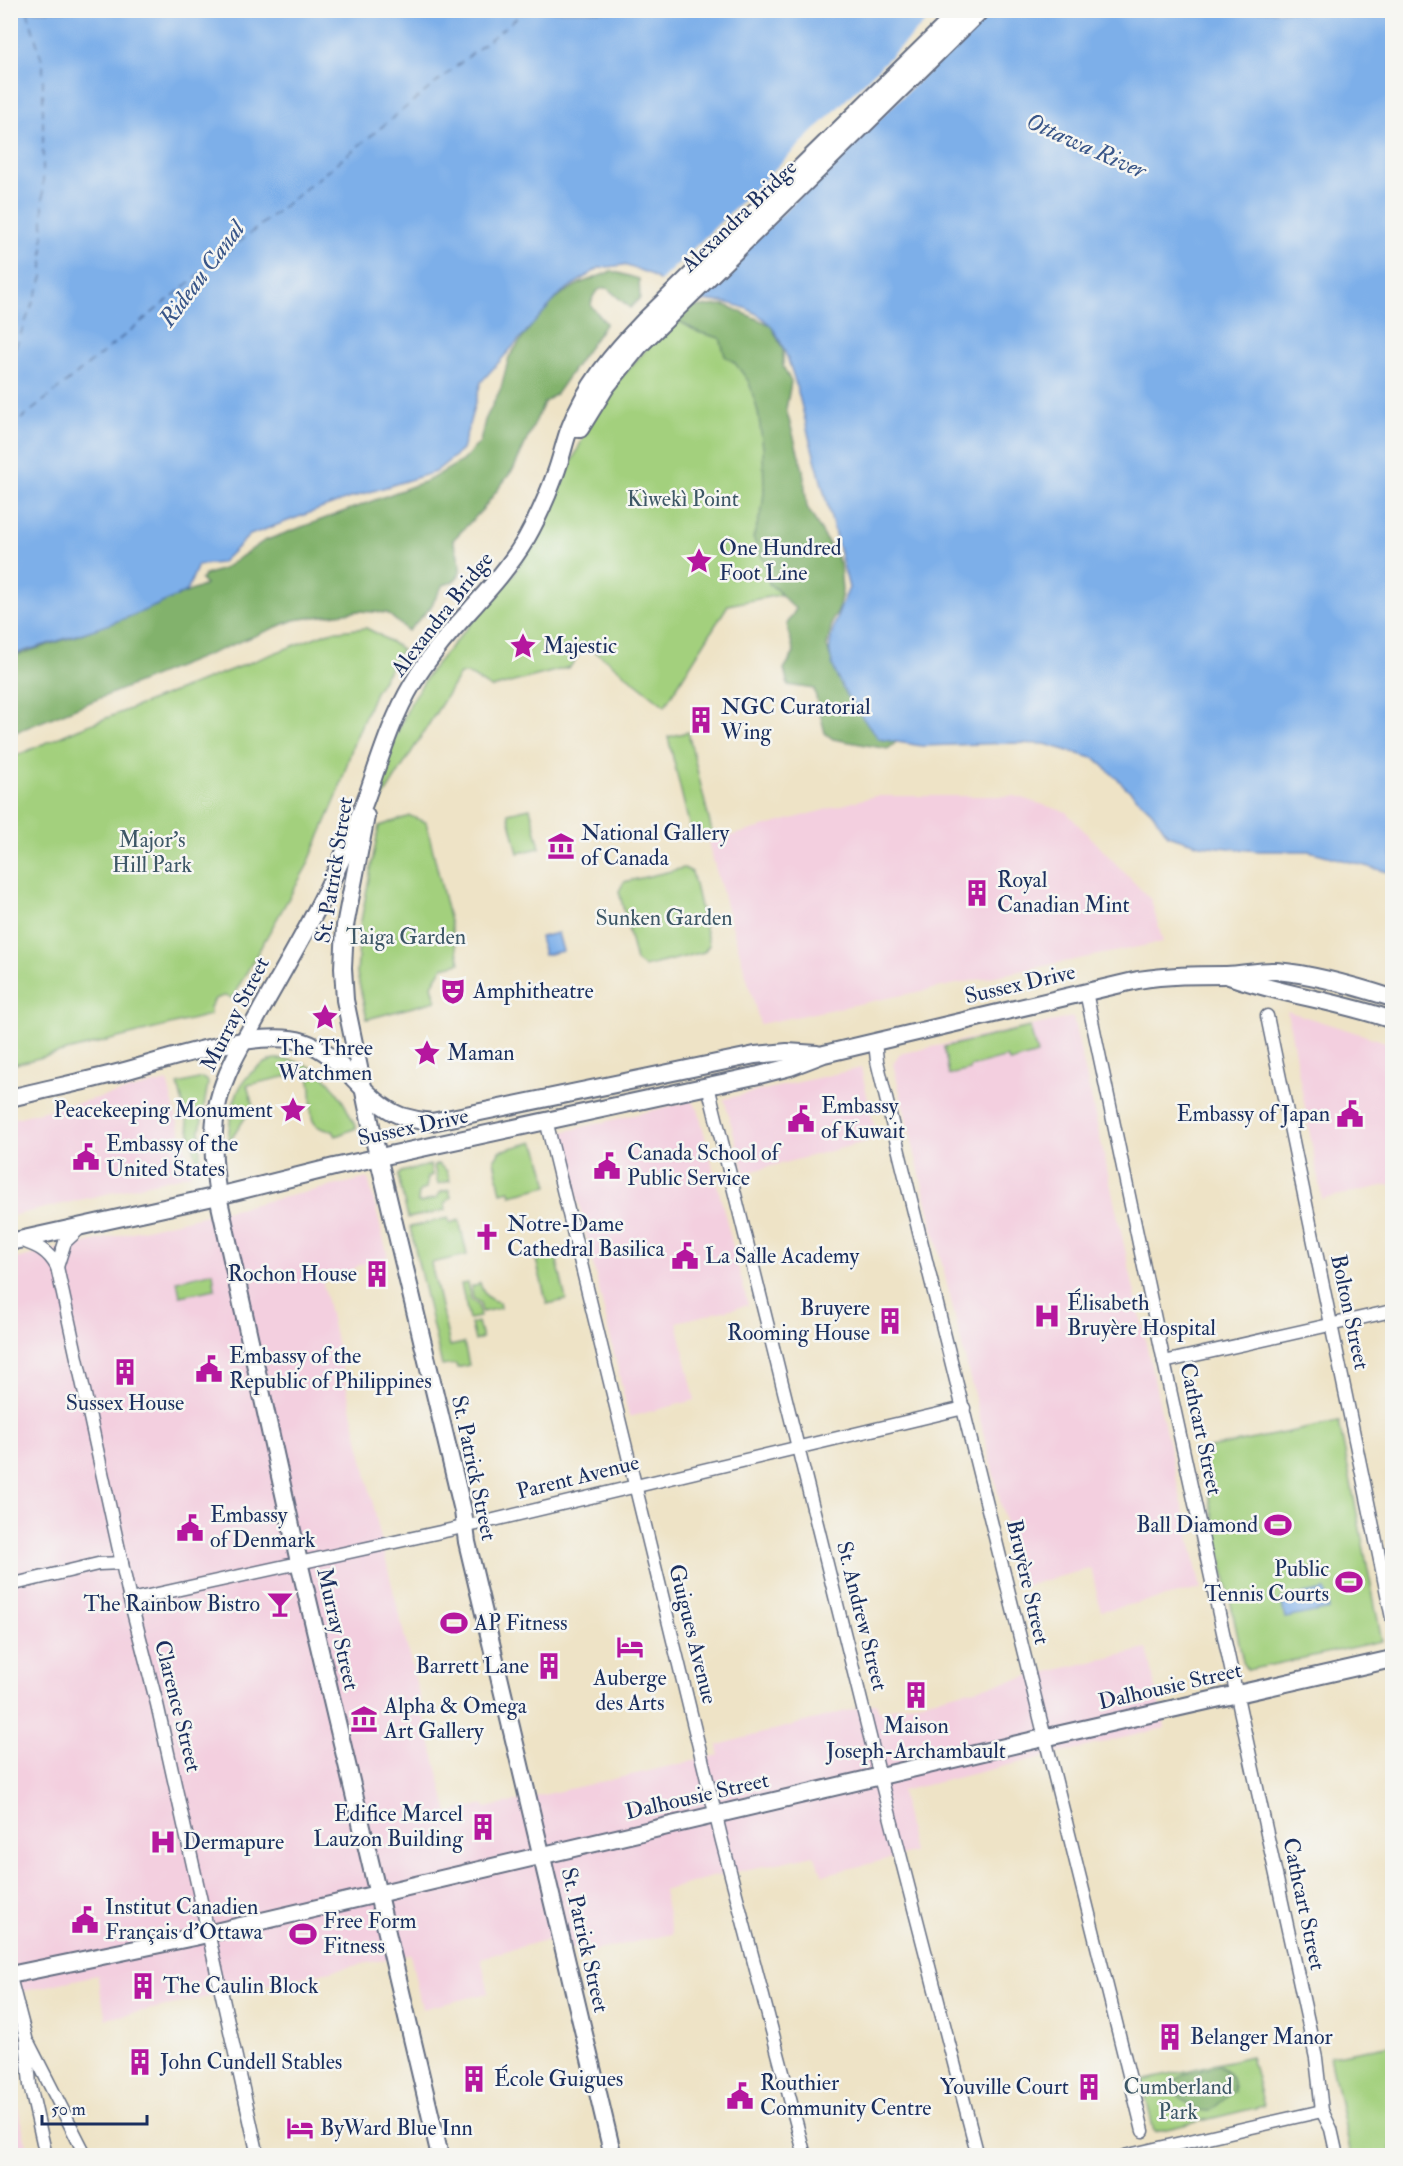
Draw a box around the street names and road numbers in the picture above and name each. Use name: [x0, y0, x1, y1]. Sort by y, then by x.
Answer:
street label: Alexandra Bridge: [674, 154, 803, 279]
street label: Alexandra Bridge: [384, 546, 499, 683]
street label: St. Patrick Street: [309, 795, 359, 945]
street label: Murray Street: [194, 952, 276, 1076]
street label: Sussex Drive: [962, 958, 1078, 1010]
street label: Sussex Drive: [355, 1102, 471, 1152]
street label: Bolton Street: [1324, 1252, 1376, 1372]
street label: Cathcart Street: [1173, 1360, 1229, 1498]
street label: St. Patrick Street: [445, 1393, 503, 1543]
street label: Parent Avenue: [514, 1448, 642, 1506]
street label: Bruyère Street: [1000, 1517, 1056, 1647]
street label: St. Andrew Street: [830, 1538, 894, 1694]
street label: Guigues Avenue: [662, 1561, 724, 1707]
street label: Murray Street: [310, 1565, 366, 1693]
street label: Clarence Street: [148, 1637, 208, 1775]
street label: Dalhousie Street: [1096, 1656, 1244, 1716]
street label: Dalhousie Street: [623, 1766, 771, 1826]
street label: Cathcart Street: [1276, 1835, 1332, 1973]
street label: St. Patrick Street: [555, 1865, 615, 2015]

